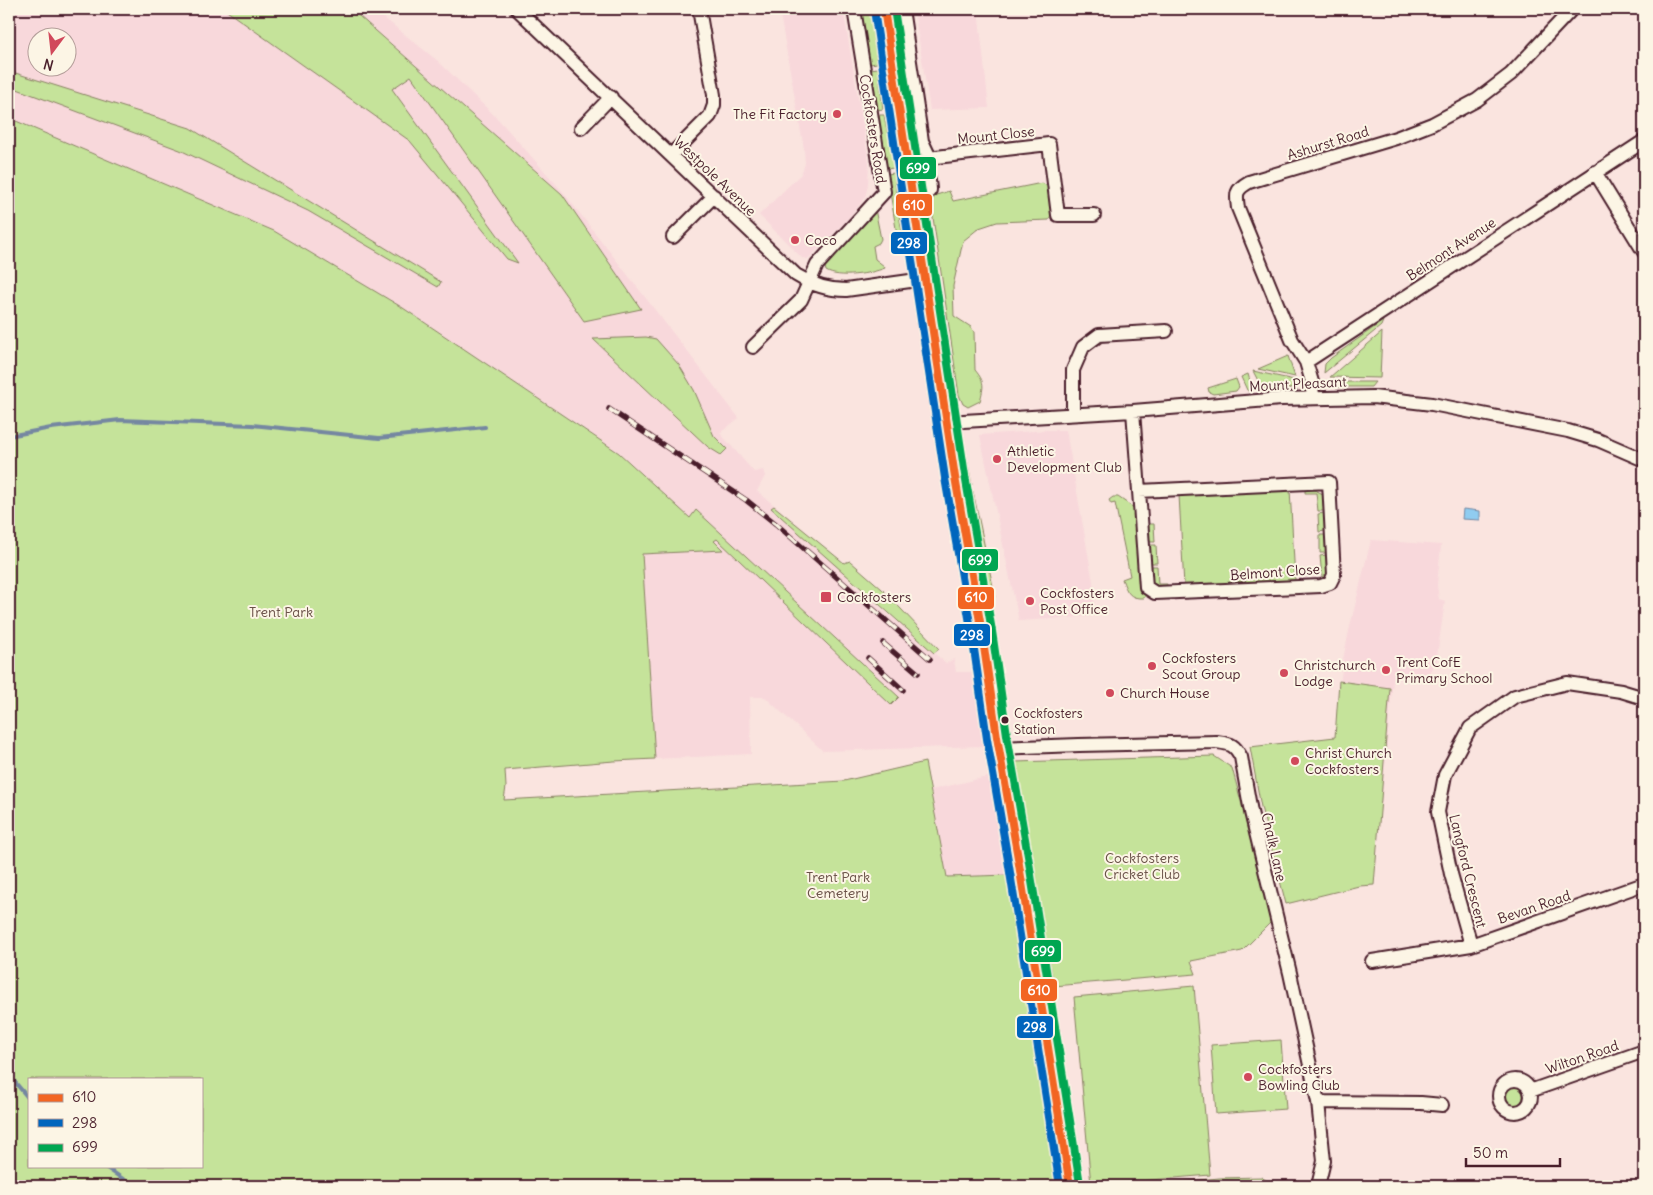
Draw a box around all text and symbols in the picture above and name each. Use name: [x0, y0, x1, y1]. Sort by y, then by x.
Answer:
north arrow: [28, 28, 78, 78]
text: N: [42, 55, 56, 75]
street label: Cockfosters Road: [855, 73, 891, 185]
place label: The Fit Factory: [733, 105, 827, 123]
marker: The Fit Factory: [831, 108, 843, 120]
street label: Mount Close: [957, 122, 1035, 148]
street label: Ashurst Road: [1285, 122, 1371, 164]
street label: Westpole Avenue: [670, 132, 760, 220]
line badge: 699: [899, 156, 937, 180]
text: 699: [906, 159, 930, 177]
line badge: 610: [895, 193, 933, 217]
text: 610: [903, 196, 925, 214]
street label: Belmont Avenue: [1403, 213, 1499, 285]
place label: Coco: [805, 231, 837, 249]
line badge: 298: [890, 231, 928, 255]
marker: Coco: [789, 234, 801, 246]
text: 298: [897, 234, 921, 252]
street label: Mount Pleasant: [1249, 372, 1347, 396]
place label: Athletic Development Club: [1007, 442, 1122, 476]
marker: Athletic Development Club: [991, 453, 1003, 465]
line badge: 699: [961, 548, 999, 572]
text: 699: [968, 551, 992, 569]
street label: Belmont Close: [1229, 560, 1321, 584]
place label: Cockfosters Post Office: [1040, 584, 1114, 618]
line badge: 610: [957, 586, 995, 610]
place label: Cockfosters: [837, 588, 911, 606]
text: 610: [965, 588, 987, 606]
marker: Cockfosters: [819, 590, 833, 604]
marker: Cockfosters Post Office: [1024, 595, 1036, 607]
park label: Trent Park: [249, 603, 313, 621]
line badge: 298: [953, 623, 991, 647]
text: 298: [960, 626, 984, 644]
place label: Cockfosters Scout Group: [1162, 649, 1241, 683]
place label: Trent CofE Primary School: [1396, 653, 1492, 687]
place label: Christchurch Lodge: [1294, 656, 1375, 690]
marker: Cockfosters Scout Group: [1146, 660, 1158, 672]
marker: Trent CofE Primary School: [1380, 664, 1392, 676]
marker: Christchurch Lodge: [1278, 667, 1290, 679]
place label: Church House: [1120, 684, 1210, 702]
marker: Church House: [1104, 687, 1116, 699]
place label: Cockfosters Station: [1014, 705, 1083, 738]
marker: Cockfosters Station: [1000, 715, 1010, 725]
place label: Christ Church Cockfosters: [1305, 744, 1392, 778]
marker: Christ Church Cockfosters: [1289, 755, 1301, 767]
street label: Chalk Lane: [1257, 811, 1291, 883]
street label: Langford Crescent: [1445, 812, 1491, 930]
park label: Cockfosters Cricket Club: [1104, 849, 1180, 883]
park label: Trent Park Cemetery: [806, 868, 870, 902]
street label: Bevan Road: [1495, 886, 1573, 928]
line badge: 699: [1024, 939, 1062, 963]
text: 699: [1031, 942, 1055, 960]
line badge: 610: [1020, 978, 1058, 1002]
text: 610: [1028, 981, 1050, 999]
line badge: 298: [1016, 1015, 1054, 1039]
text: 298: [1023, 1018, 1047, 1036]
street label: Wilton Road: [1543, 1036, 1621, 1078]
place label: Cockfosters Bowling Club: [1258, 1060, 1340, 1094]
marker: Cockfosters Bowling Club: [1242, 1071, 1254, 1083]
legend: [28, 1078, 202, 1168]
text: 610: [72, 1087, 96, 1106]
text: 298: [72, 1113, 98, 1132]
scale bar: [1466, 1135, 1559, 1167]
text: 699: [72, 1137, 98, 1156]
text: 50 m: [1473, 1143, 1508, 1162]

